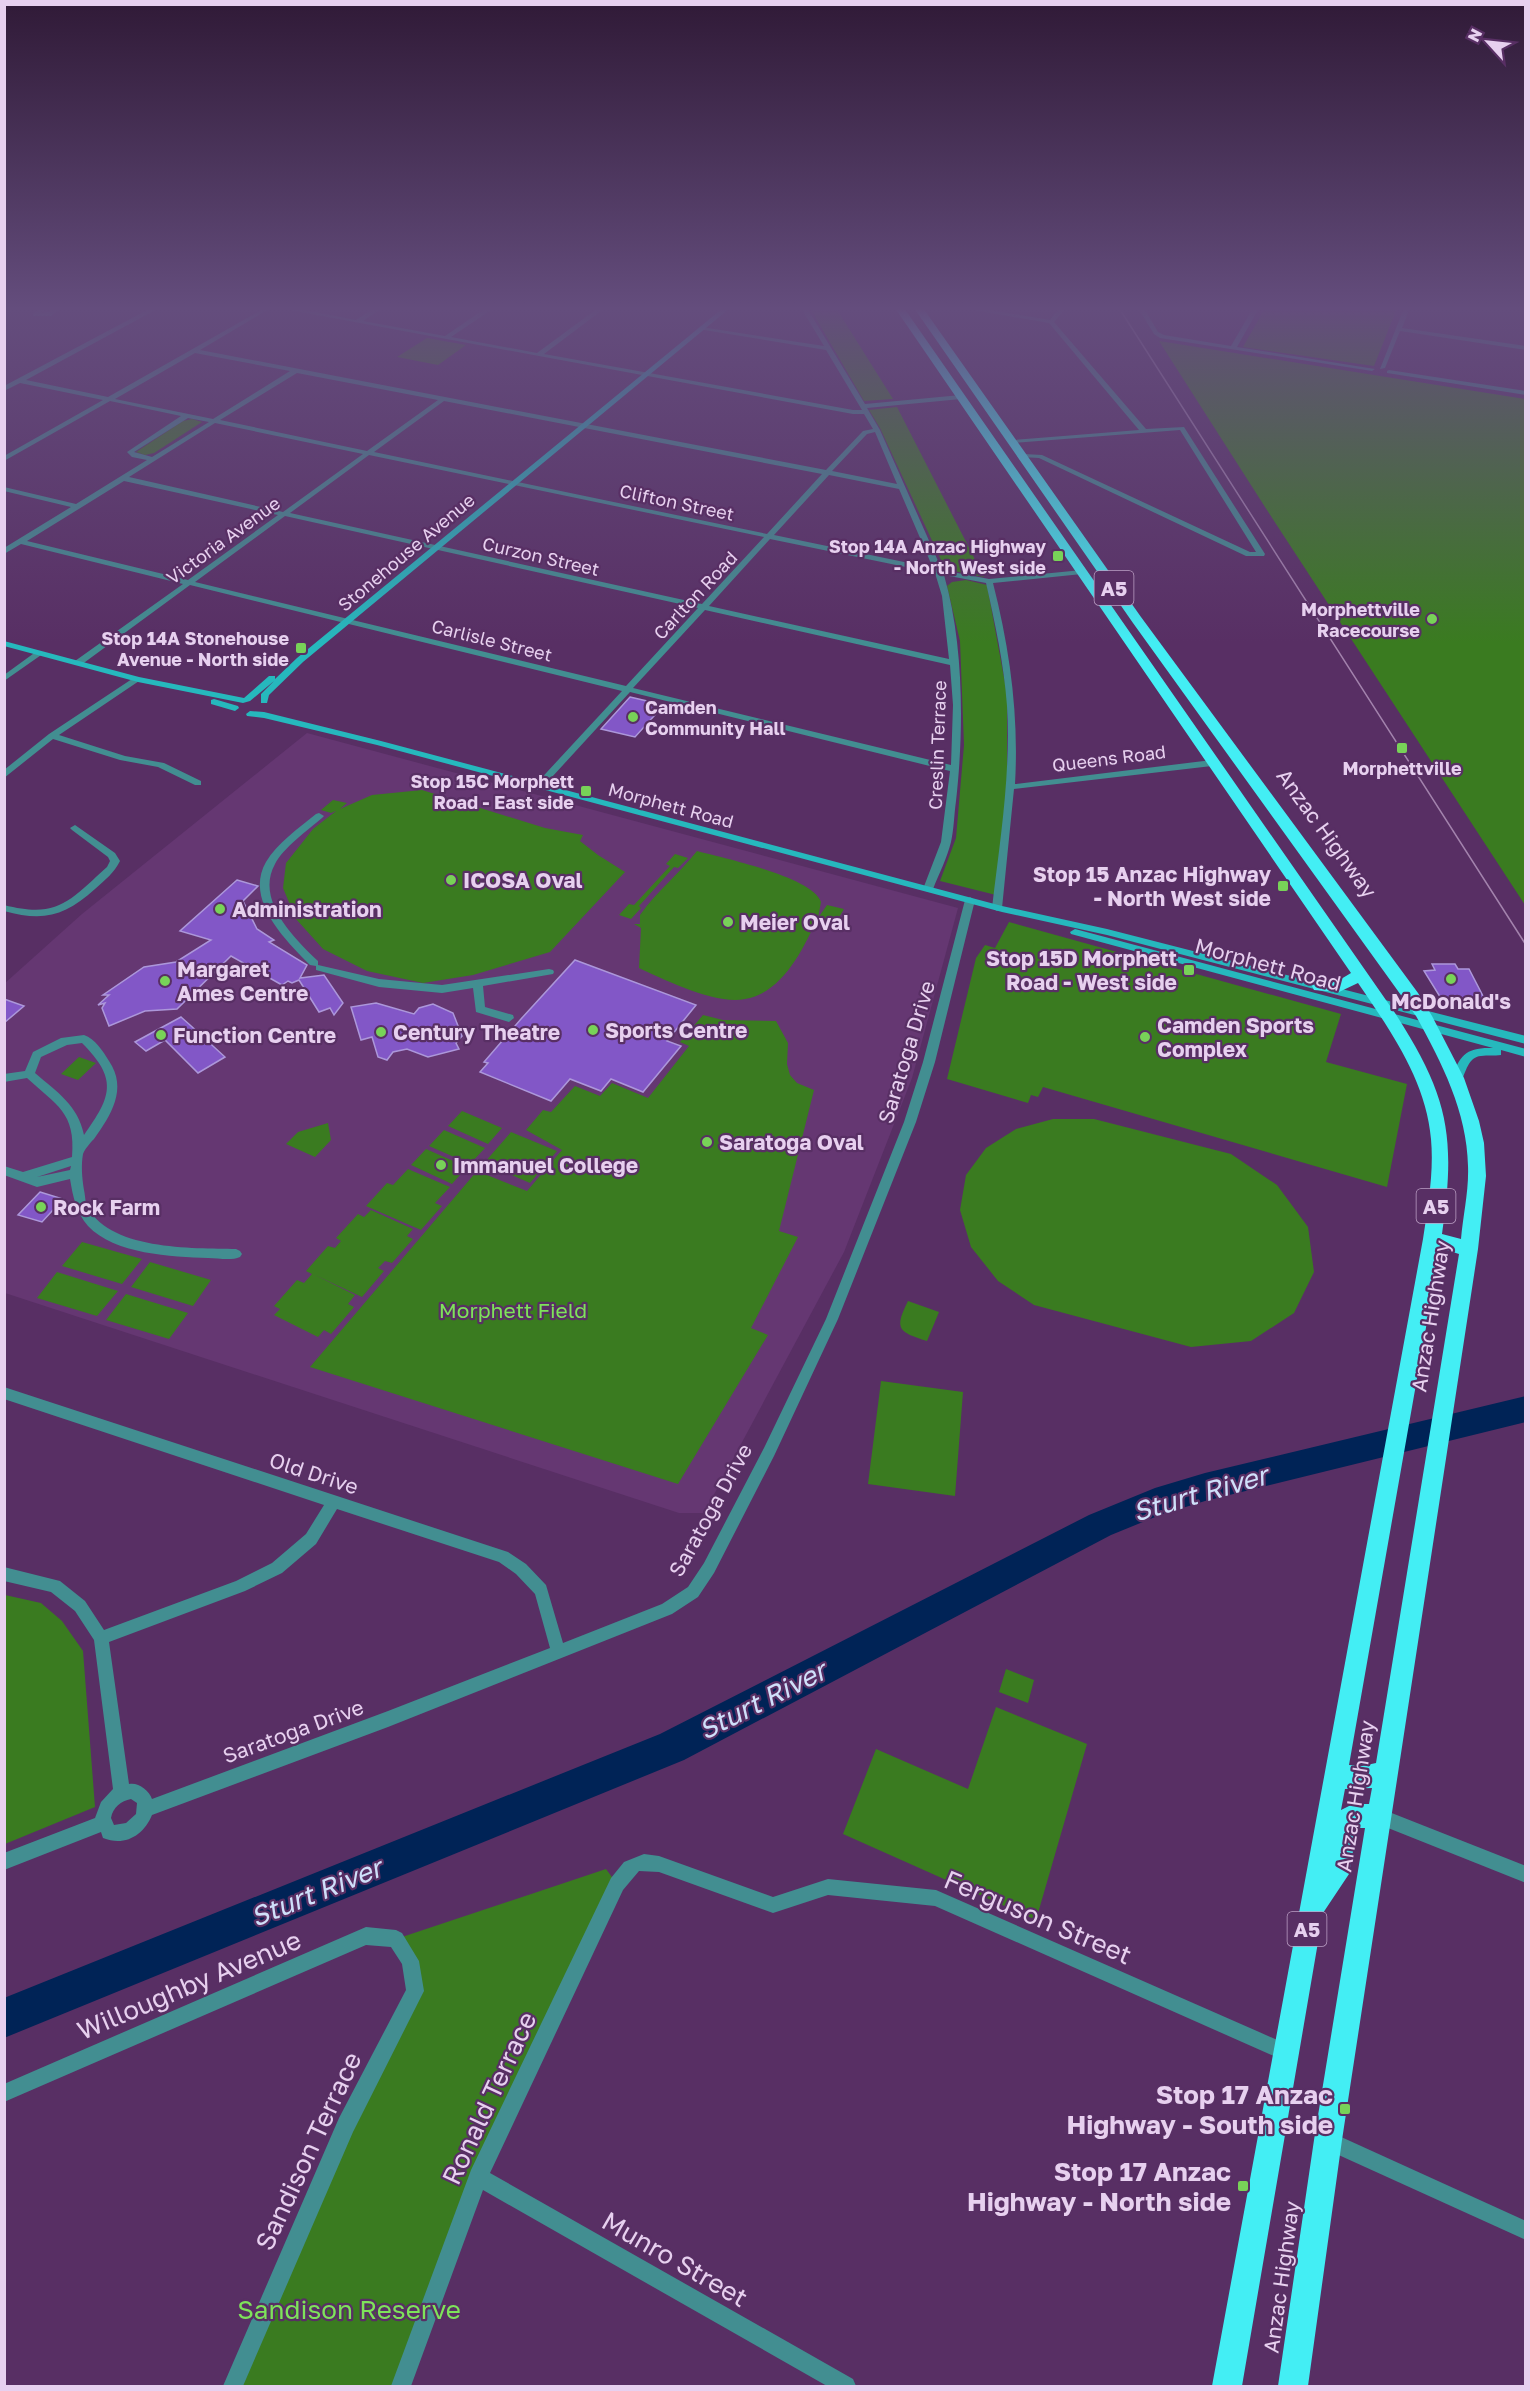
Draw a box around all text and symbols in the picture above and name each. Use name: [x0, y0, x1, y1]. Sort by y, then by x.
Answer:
north arrow: [1458, 12, 1518, 72]
text: N: [1463, 25, 1486, 45]
street label: Clifton Street: [618, 479, 736, 525]
street label: Stonehouse Avenue: [333, 488, 479, 616]
street label: Victoria Avenue: [162, 491, 284, 589]
street label: Curzon Street: [480, 532, 602, 580]
place label: Stop 14A Anzac Highway - North West side: [829, 535, 1046, 578]
street label: Carlton Road: [649, 546, 741, 644]
marker: Stop 14A Anzac Highway - North West side: [1051, 549, 1065, 563]
road number: A5: [1094, 571, 1134, 605]
place label: Morphettville Racecourse: [1301, 598, 1420, 641]
marker: Morphettville Racecourse: [1425, 612, 1439, 626]
street label: Carlisle Street: [429, 614, 555, 666]
place label: Stop 14A Stonehouse Avenue - North side: [101, 627, 289, 670]
marker: Stop 14A Stonehouse Avenue - North side: [294, 641, 308, 655]
street label: Creslin Terrace: [924, 680, 950, 810]
place label: Camden Community Hall: [645, 696, 785, 739]
marker: Camden Community Hall: [626, 710, 640, 724]
street label: Queens Road: [1051, 740, 1167, 776]
marker: Morphettville: [1395, 741, 1409, 755]
place label: Morphettville: [1342, 757, 1462, 779]
street label: Anzac Highway: [1271, 763, 1383, 903]
place label: Stop 15C Morphett Road - East side: [410, 770, 574, 813]
street label: Morphett Road: [606, 778, 736, 832]
marker: Stop 15C Morphett Road - East side: [579, 784, 593, 798]
place label: Stop 15 Anzac Highway - North West side: [1033, 861, 1271, 911]
place label: ICOSA Oval: [463, 867, 583, 893]
marker: ICOSA Oval: [444, 873, 458, 887]
marker: Stop 15 Anzac Highway - North West side: [1276, 879, 1290, 893]
place label: Administration: [232, 896, 382, 922]
marker: Administration: [213, 902, 227, 916]
place label: Meier Oval: [740, 909, 850, 935]
marker: Meier Oval: [721, 915, 735, 929]
street label: Morphett Road: [1192, 932, 1344, 996]
place label: Stop 15D Morphett Road - West side: [986, 945, 1177, 995]
place label: Margaret Ames Centre: [177, 956, 308, 1006]
marker: Stop 15D Morphett Road - West side: [1182, 963, 1196, 977]
marker: McDonald's: [1444, 972, 1458, 986]
marker: Margaret Ames Centre: [158, 974, 172, 988]
street label: Saratoga Drive: [872, 977, 940, 1127]
place label: McDonald's: [1391, 988, 1511, 1014]
place label: Camden Sports Complex: [1157, 1012, 1314, 1062]
place label: Sports Centre: [605, 1017, 747, 1043]
place label: Century Theatre: [393, 1019, 560, 1045]
place label: Function Centre: [173, 1022, 336, 1048]
marker: Sports Centre: [586, 1023, 600, 1037]
marker: Century Theatre: [374, 1025, 388, 1039]
marker: Function Centre: [154, 1028, 168, 1042]
marker: Camden Sports Complex: [1138, 1030, 1152, 1044]
place label: Saratoga Oval: [719, 1129, 864, 1155]
marker: Saratoga Oval: [700, 1135, 714, 1149]
place label: Immanuel College: [453, 1152, 638, 1178]
marker: Immanuel College: [434, 1158, 448, 1172]
road number: A5: [1416, 1189, 1456, 1223]
place label: Rock Farm: [53, 1194, 160, 1220]
marker: Rock Farm: [34, 1200, 48, 1214]
street label: Anzac Highway: [1405, 1238, 1455, 1394]
park label: Morphett Field: [439, 1297, 587, 1323]
street label: Saratoga Drive: [663, 1439, 757, 1581]
street label: Old Drive: [266, 1446, 362, 1500]
water label: Sturt River: [1129, 1458, 1274, 1528]
water label: Sturt River: [693, 1653, 834, 1746]
street label: Saratoga Drive: [219, 1693, 367, 1769]
street label: Anzac Highway: [1330, 1718, 1380, 1874]
water label: Sturt River: [246, 1850, 390, 1933]
street label: Ferguson Street: [940, 1864, 1136, 1970]
road number: A5: [1288, 1912, 1326, 1946]
street label: Willoughby Avenue: [73, 1924, 305, 2046]
street label: Ronald Terrace: [435, 2007, 543, 2189]
street label: Sandison Terrace: [249, 2047, 367, 2255]
place label: Stop 17 Anzac Highway - South side: [1066, 2079, 1333, 2140]
marker: Stop 17 Anzac Highway - South side: [1338, 2102, 1352, 2116]
place label: Stop 17 Anzac Highway - North side: [967, 2156, 1231, 2217]
marker: Stop 17 Anzac Highway - North side: [1236, 2179, 1250, 2193]
street label: Anzac Highway: [1257, 2199, 1305, 2355]
street label: Munro Street: [597, 2205, 753, 2313]
park label: Sandison Reserve: [237, 2294, 461, 2325]

